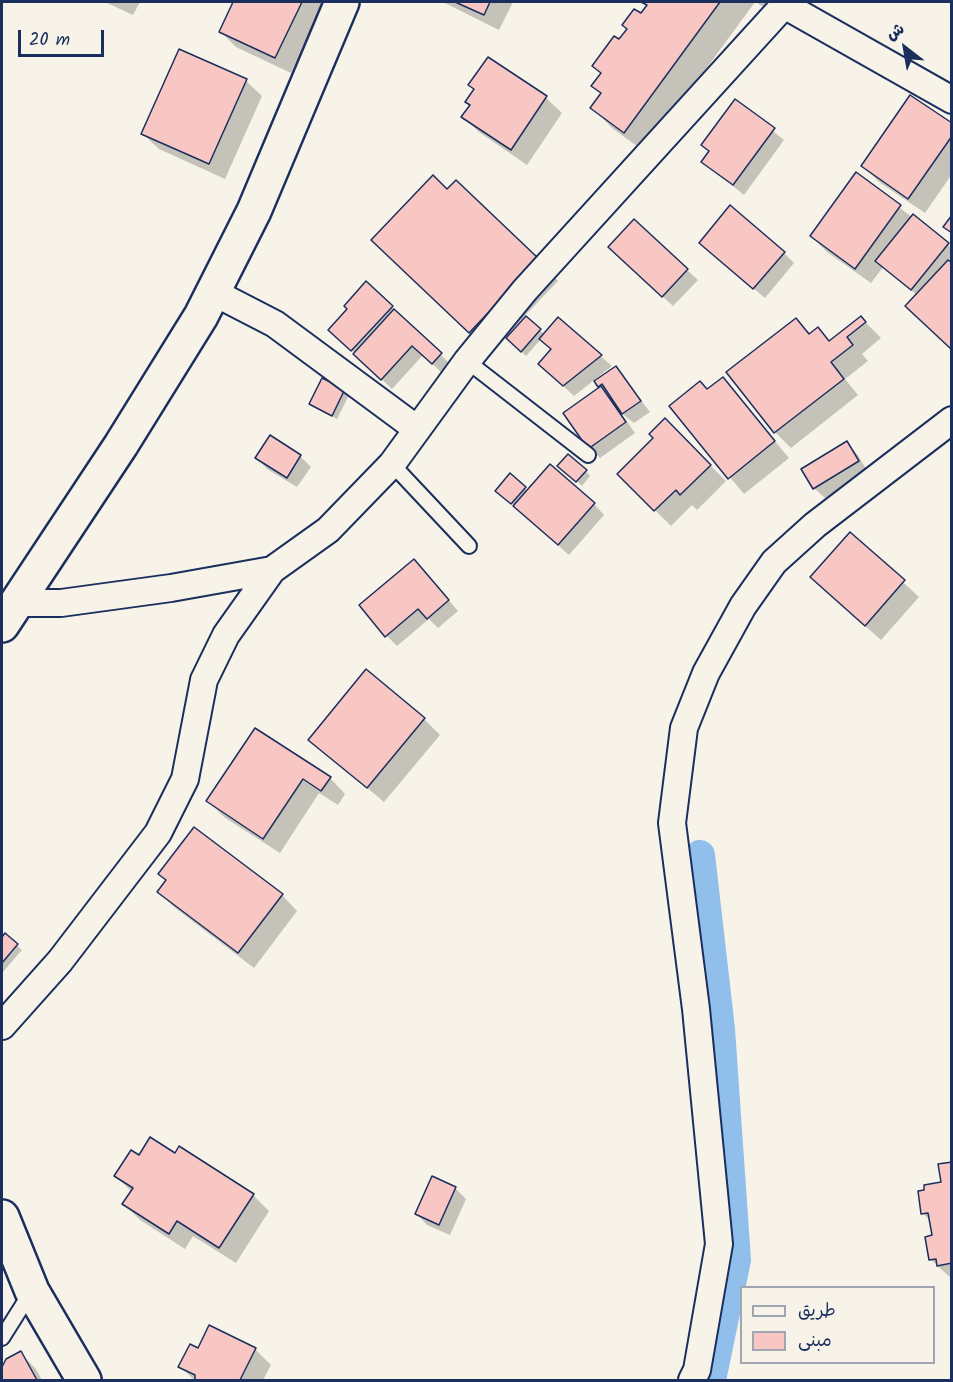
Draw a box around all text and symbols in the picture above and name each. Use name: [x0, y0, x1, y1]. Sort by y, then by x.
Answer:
text: ش: [881, 17, 909, 47]
scale bar: [21, 18, 106, 56]
north arrow: [875, 18, 935, 78]
text: 20 m: [29, 26, 70, 55]
legend: [740, 1286, 935, 1364]
text: طريق: [798, 1297, 836, 1326]
text: مبنى: [798, 1327, 832, 1356]

